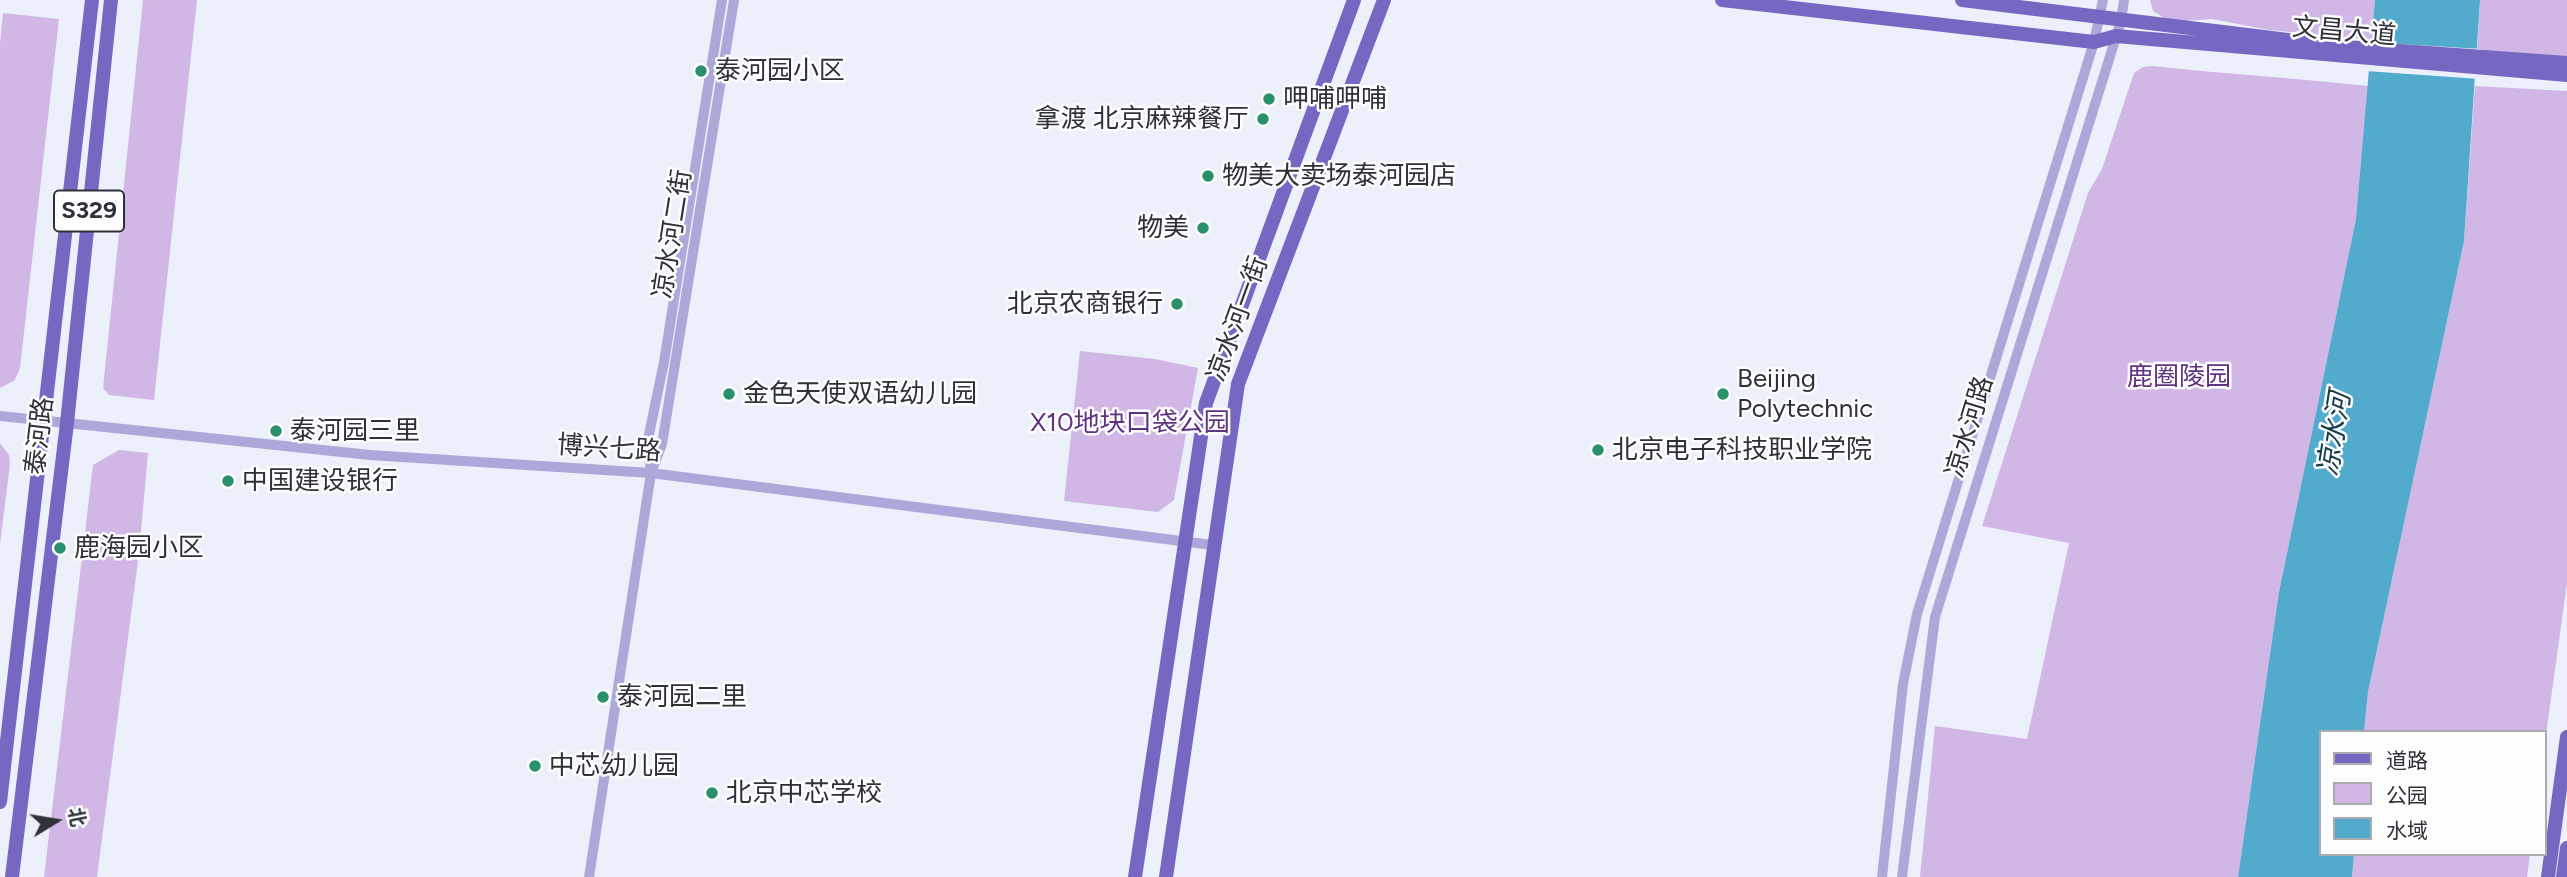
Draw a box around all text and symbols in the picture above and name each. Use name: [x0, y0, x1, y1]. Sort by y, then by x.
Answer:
street label: 文昌大道: [2291, 12, 2397, 52]
place label: 泰河园小区: [715, 55, 845, 87]
marker: 泰河园小区: [693, 63, 709, 79]
place label: 呷哺呷哺: [1283, 83, 1387, 115]
marker: 呷哺呷哺: [1261, 91, 1277, 107]
place label: 拿渡 北京麻辣餐厅: [1035, 103, 1249, 135]
marker: 拿渡 北京麻辣餐厅: [1255, 111, 1271, 127]
place label: 物美大卖场泰河园店: [1222, 160, 1456, 192]
street label: 凉水河二街: [647, 167, 699, 301]
marker: 物美大卖场泰河园店: [1200, 168, 1216, 184]
road number: S329: [54, 190, 124, 232]
place label: 物美: [1137, 212, 1189, 244]
marker: 物美: [1195, 220, 1211, 236]
street label: 凉水河一街: [1201, 253, 1275, 385]
place label: 北京农商银行: [1007, 288, 1163, 320]
marker: 北京农商银行: [1169, 296, 1185, 312]
park label: 鹿圈陵园: [2127, 361, 2231, 393]
place label: Beijing Polytechnic: [1737, 363, 1873, 424]
street label: 凉水河路: [1940, 373, 2000, 481]
place label: 金色天使双语幼儿园: [743, 378, 977, 410]
marker: 金色天使双语幼儿园: [721, 386, 737, 402]
marker: Beijing Polytechnic: [1715, 386, 1731, 402]
water label: 凉水河: [2312, 390, 2358, 478]
street label: 泰河路: [20, 395, 60, 477]
park label: X10地块口袋公园: [1030, 407, 1230, 439]
place label: 泰河园三里: [290, 415, 420, 447]
marker: 泰河园三里: [268, 423, 284, 439]
street label: 博兴七路: [556, 430, 662, 468]
place label: 北京电子科技职业学院: [1612, 434, 1872, 466]
marker: 北京电子科技职业学院: [1590, 442, 1606, 458]
place label: 中国建设银行: [242, 465, 398, 497]
marker: 中国建设银行: [220, 473, 236, 489]
place label: 鹿海园小区: [74, 532, 204, 564]
marker: 鹿海园小区: [52, 540, 68, 556]
place label: 泰河园二里: [617, 681, 747, 713]
marker: 泰河园二里: [595, 689, 611, 705]
legend: [2318, 730, 2546, 856]
text: 道路: [2386, 748, 2428, 773]
place label: 中芯幼儿园: [549, 750, 679, 782]
marker: 中芯幼儿园: [527, 758, 543, 774]
place label: 北京中芯学校: [726, 777, 882, 809]
text: 公园: [2386, 783, 2428, 808]
marker: 北京中芯学校: [704, 785, 720, 801]
north arrow: [21, 786, 91, 856]
text: 北: [64, 805, 90, 828]
text: 水域: [2386, 818, 2428, 843]

